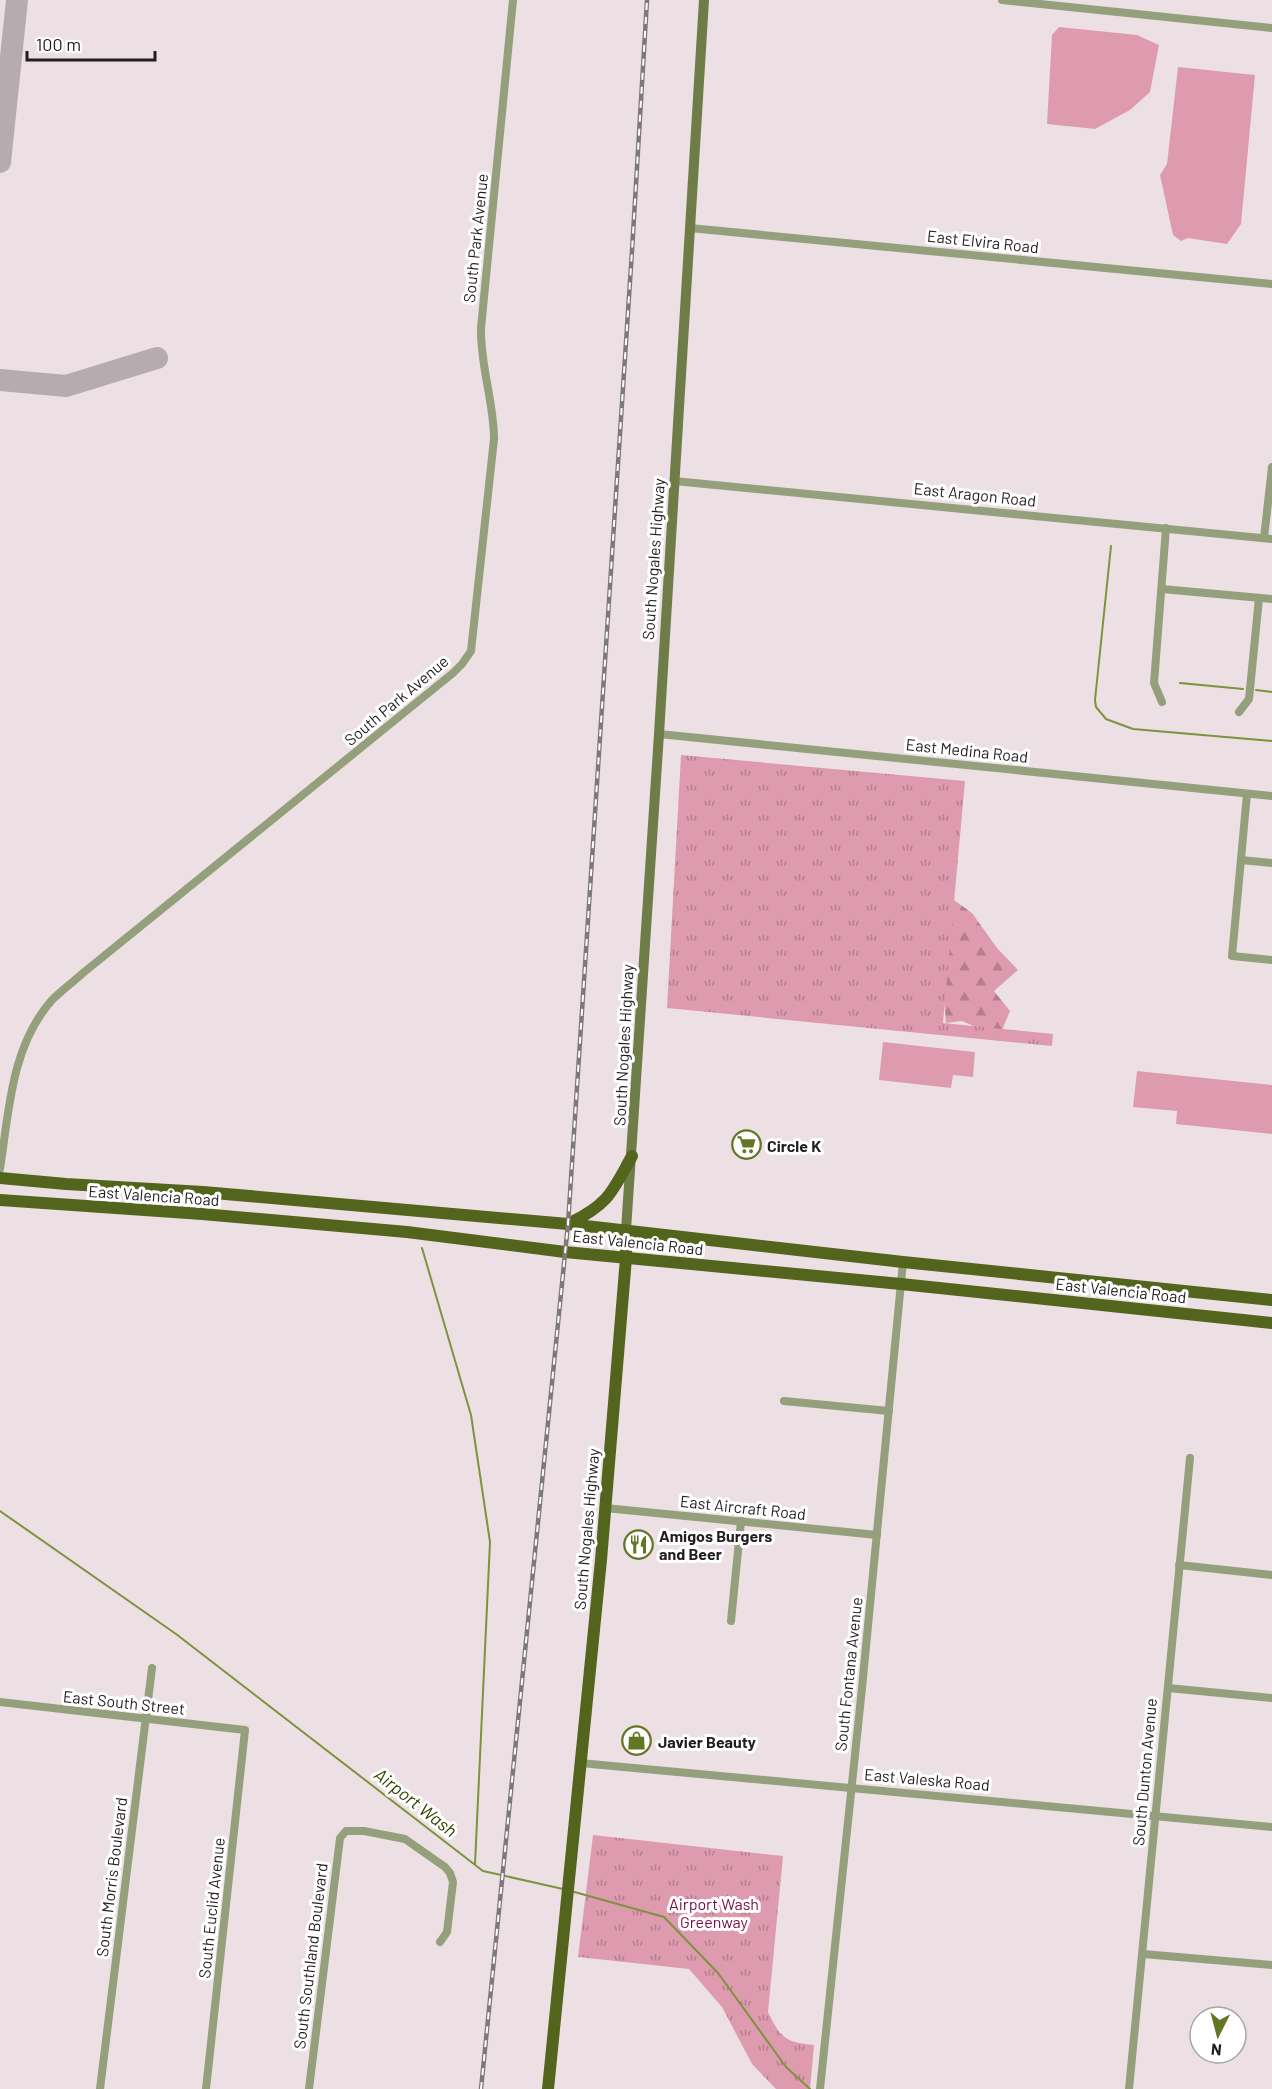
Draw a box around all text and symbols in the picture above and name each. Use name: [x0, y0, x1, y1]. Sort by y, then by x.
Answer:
scale bar: [27, 24, 154, 62]
text: 100 m: [36, 33, 81, 55]
street label: South Park Avenue: [459, 172, 491, 304]
street label: East Elvira Road: [926, 226, 1040, 256]
street label: South Nogales Highway: [638, 477, 668, 640]
street label: East Aragon Road: [913, 478, 1037, 510]
street label: South Park Avenue: [340, 651, 452, 749]
street label: East Medina Road: [905, 734, 1029, 766]
street label: South Nogales Highway: [609, 963, 637, 1126]
supermarket icon: Circle K: [730, 1129, 762, 1161]
place label: Circle K: [767, 1136, 821, 1155]
street label: East Valencia Road: [88, 1181, 220, 1209]
street label: East Valencia Road: [572, 1226, 704, 1258]
street label: East Valencia Road: [1055, 1274, 1187, 1306]
street label: South Nogales Highway: [569, 1447, 603, 1610]
street label: East Aircraft Road: [679, 1491, 807, 1523]
place label: Amigos Burgers and Beer: [659, 1526, 772, 1563]
restaurant icon: Amigos Burgers and Beer: [622, 1528, 654, 1560]
street label: South Fontana Avenue: [830, 1596, 866, 1752]
street label: East South Street: [62, 1686, 186, 1718]
street label: South Dunton Avenue: [1128, 1697, 1160, 1847]
shop icon: Javier Beauty: [621, 1725, 653, 1757]
place label: Javier Beauty: [658, 1732, 756, 1751]
water label: Airport Wash: [370, 1763, 462, 1841]
street label: East Valeska Road: [864, 1764, 990, 1794]
street label: South Morris Boulevard: [92, 1796, 130, 1958]
street label: South Euclid Avenue: [194, 1837, 228, 1979]
street label: South Southland Boulevard: [289, 1862, 331, 2050]
park label: Airport Wash Greenway: [669, 1894, 759, 1931]
north arrow: [1188, 2005, 1248, 2065]
text: N: [1210, 2040, 1223, 2060]

